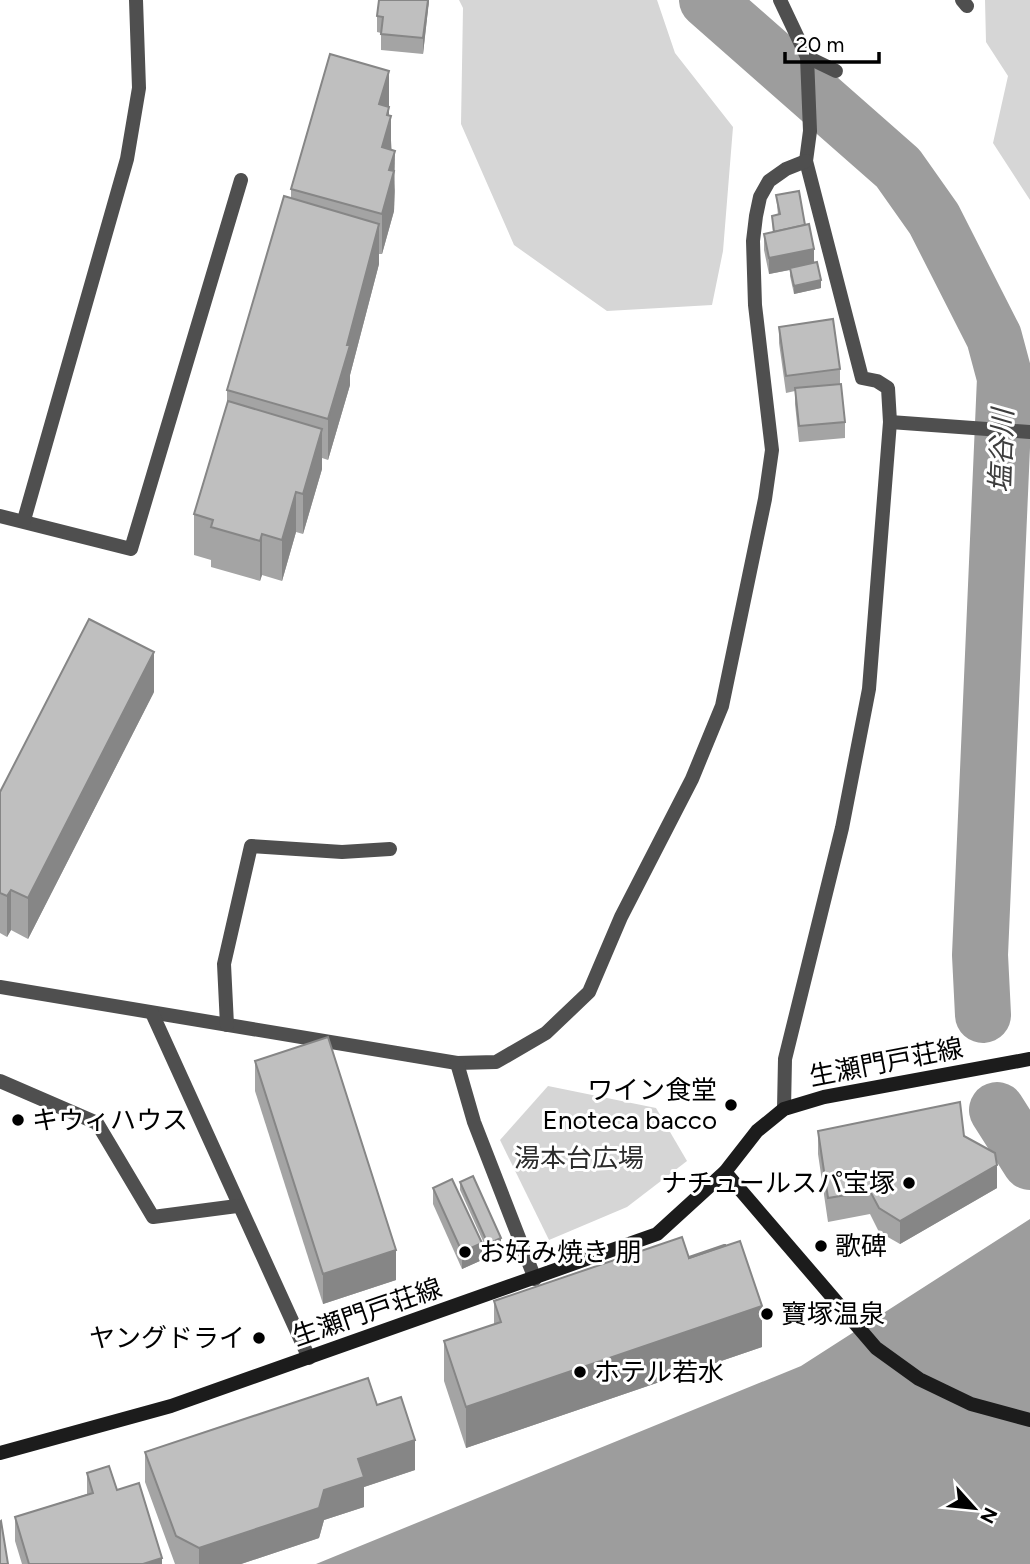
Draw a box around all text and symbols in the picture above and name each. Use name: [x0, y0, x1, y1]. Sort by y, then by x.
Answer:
scale bar: [785, 21, 880, 65]
text: 20 m: [796, 32, 844, 57]
water label: 塩谷川: [983, 405, 1020, 494]
street label: 生瀬門戸荘線: [806, 1031, 966, 1093]
place label: ワイン食堂 Enoteca bacco: [543, 1074, 717, 1136]
marker: ワイン食堂 Enoteca bacco: [723, 1097, 739, 1113]
place label: キウィハウス: [32, 1104, 188, 1136]
marker: キウィハウス: [10, 1112, 26, 1128]
park label: 湯本台広場: [514, 1142, 644, 1174]
place label: ナチュールスパ宝塚: [661, 1167, 895, 1199]
marker: ナチュールスパ宝塚: [901, 1175, 917, 1191]
place label: 歌碑: [835, 1230, 887, 1262]
place label: お好み焼き 朋: [479, 1236, 641, 1268]
marker: 歌碑: [813, 1238, 829, 1254]
marker: お好み焼き 朋: [457, 1244, 473, 1260]
street label: 生瀬門戸荘線: [288, 1271, 446, 1353]
place label: 寶塚温泉: [781, 1298, 885, 1330]
marker: 寶塚温泉: [759, 1306, 775, 1322]
place label: ヤングドライ: [89, 1322, 245, 1354]
marker: ヤングドライ: [251, 1330, 267, 1346]
place label: ホテル若水: [594, 1356, 724, 1388]
marker: ホテル若水: [572, 1364, 588, 1380]
north arrow: [939, 1473, 1009, 1543]
text: N: [975, 1504, 1002, 1527]

